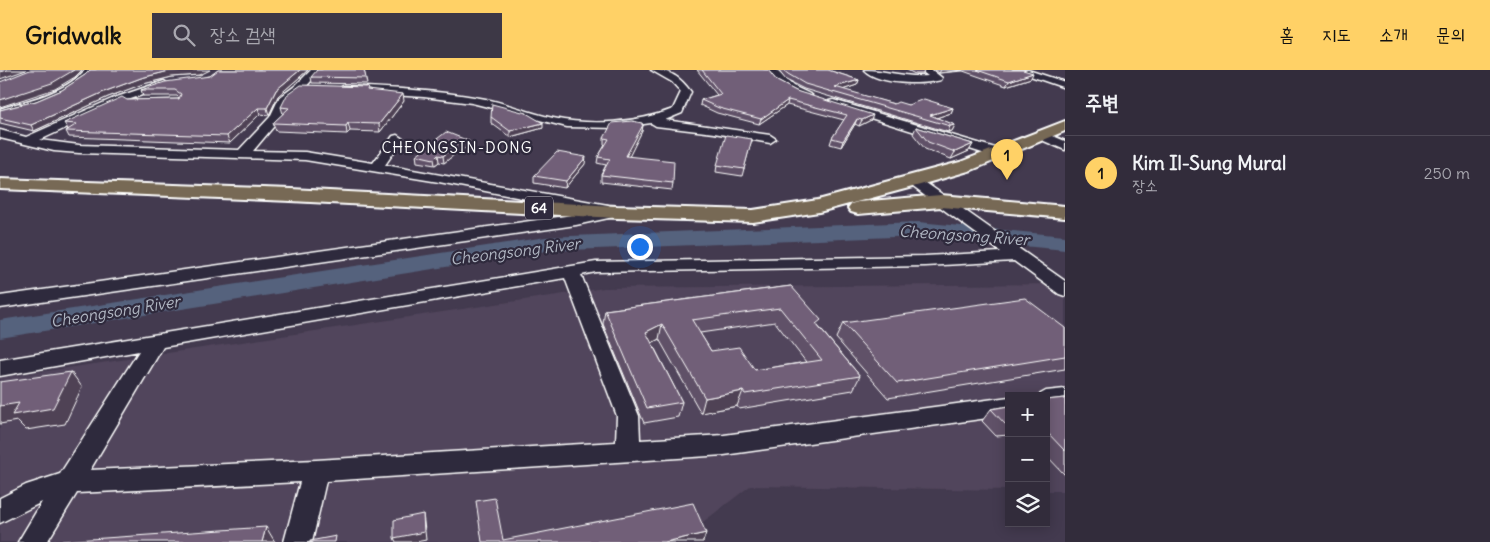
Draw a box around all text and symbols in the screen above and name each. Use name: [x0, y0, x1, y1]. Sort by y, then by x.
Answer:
search box: [152, 13, 502, 58]
text: Gridwalk: [25, 20, 122, 50]
icon: search: [170, 21, 198, 49]
text: 장소 검색: [210, 22, 275, 46]
text: 홈: [1280, 23, 1294, 46]
text: 지도: [1322, 23, 1351, 46]
text: 소개: [1379, 23, 1408, 46]
text: 문의: [1436, 23, 1465, 46]
text: 주변: [1085, 89, 1119, 116]
district label: CHEONGSIN-DONG: [381, 138, 533, 157]
pin: 1: [991, 139, 1023, 180]
text: Kim Il-Sung Mural: [1132, 151, 1286, 175]
text: 1: [1098, 163, 1104, 183]
text: 250 m: [1424, 163, 1470, 183]
text: 장소: [1132, 175, 1158, 195]
road number: 64: [525, 196, 553, 220]
water label: Cheongsong River: [898, 220, 1032, 250]
water label: Cheongsong River: [449, 233, 583, 269]
your location: [627, 234, 653, 260]
water label: Cheongsong River: [49, 291, 183, 331]
map controls: [1005, 392, 1050, 527]
button: +: [1005, 392, 1050, 437]
button: −: [1005, 437, 1050, 482]
button: layers: [1005, 482, 1050, 527]

